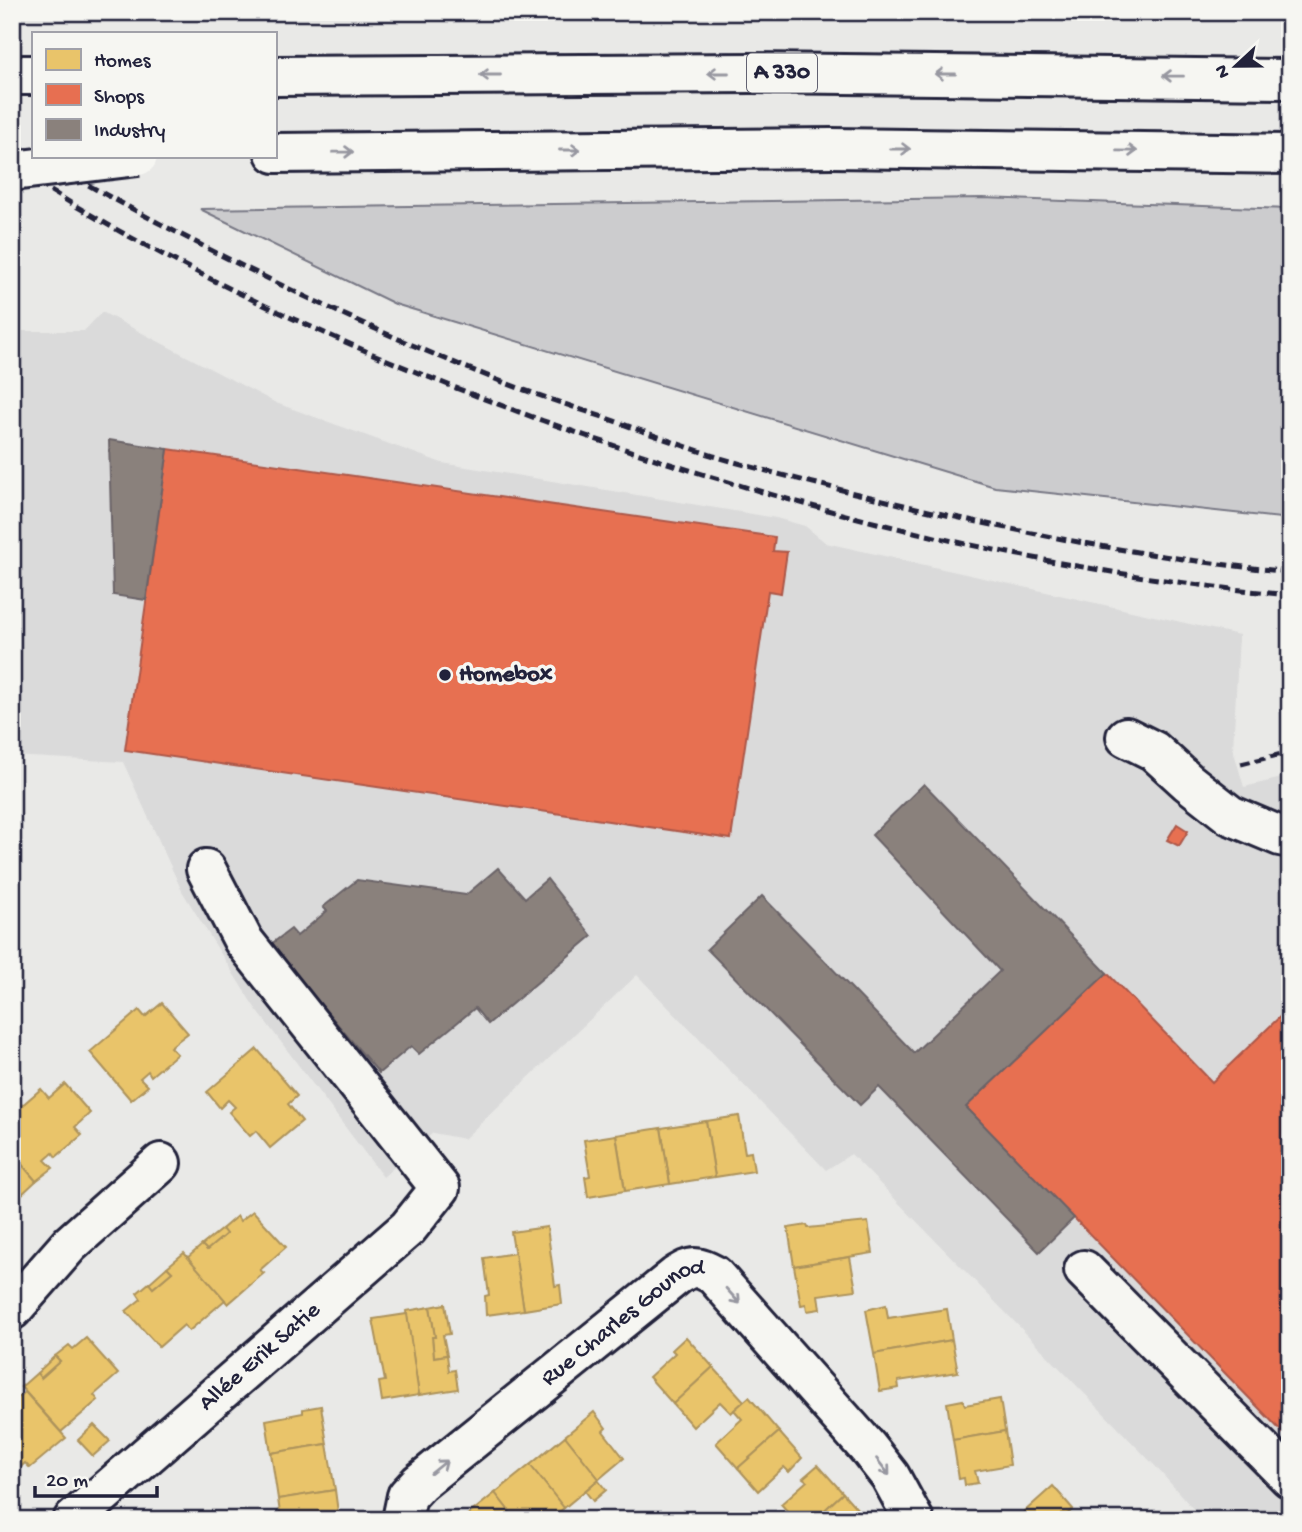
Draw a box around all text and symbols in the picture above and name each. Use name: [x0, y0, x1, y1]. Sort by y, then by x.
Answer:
legend: [32, 32, 276, 158]
north arrow: [1200, 32, 1270, 102]
text: Homes: [94, 50, 152, 75]
road number: A 330: [747, 54, 817, 92]
text: N: [1210, 61, 1236, 81]
one-way arrow: [706, 66, 729, 80]
one-way arrow: [934, 67, 957, 81]
one-way arrow: [479, 68, 502, 82]
one-way arrow: [1161, 69, 1184, 83]
text: Shops: [94, 86, 145, 111]
text: Industry: [94, 120, 165, 145]
one-way arrow: [888, 142, 911, 156]
one-way arrow: [559, 143, 582, 157]
one-way arrow: [1116, 144, 1139, 158]
one-way arrow: [331, 145, 354, 159]
place label: Homebox: [459, 661, 553, 690]
marker: Homebox: [437, 667, 453, 683]
street label: Rue Charles Gounod: [536, 1253, 708, 1393]
one-way arrow: [725, 1287, 741, 1305]
street label: Allée Erik Satie: [193, 1296, 327, 1418]
scale bar: [35, 1455, 158, 1499]
one-way arrow: [875, 1457, 890, 1476]
one-way arrow: [430, 1459, 448, 1474]
text: 20 m: [46, 1470, 88, 1495]

